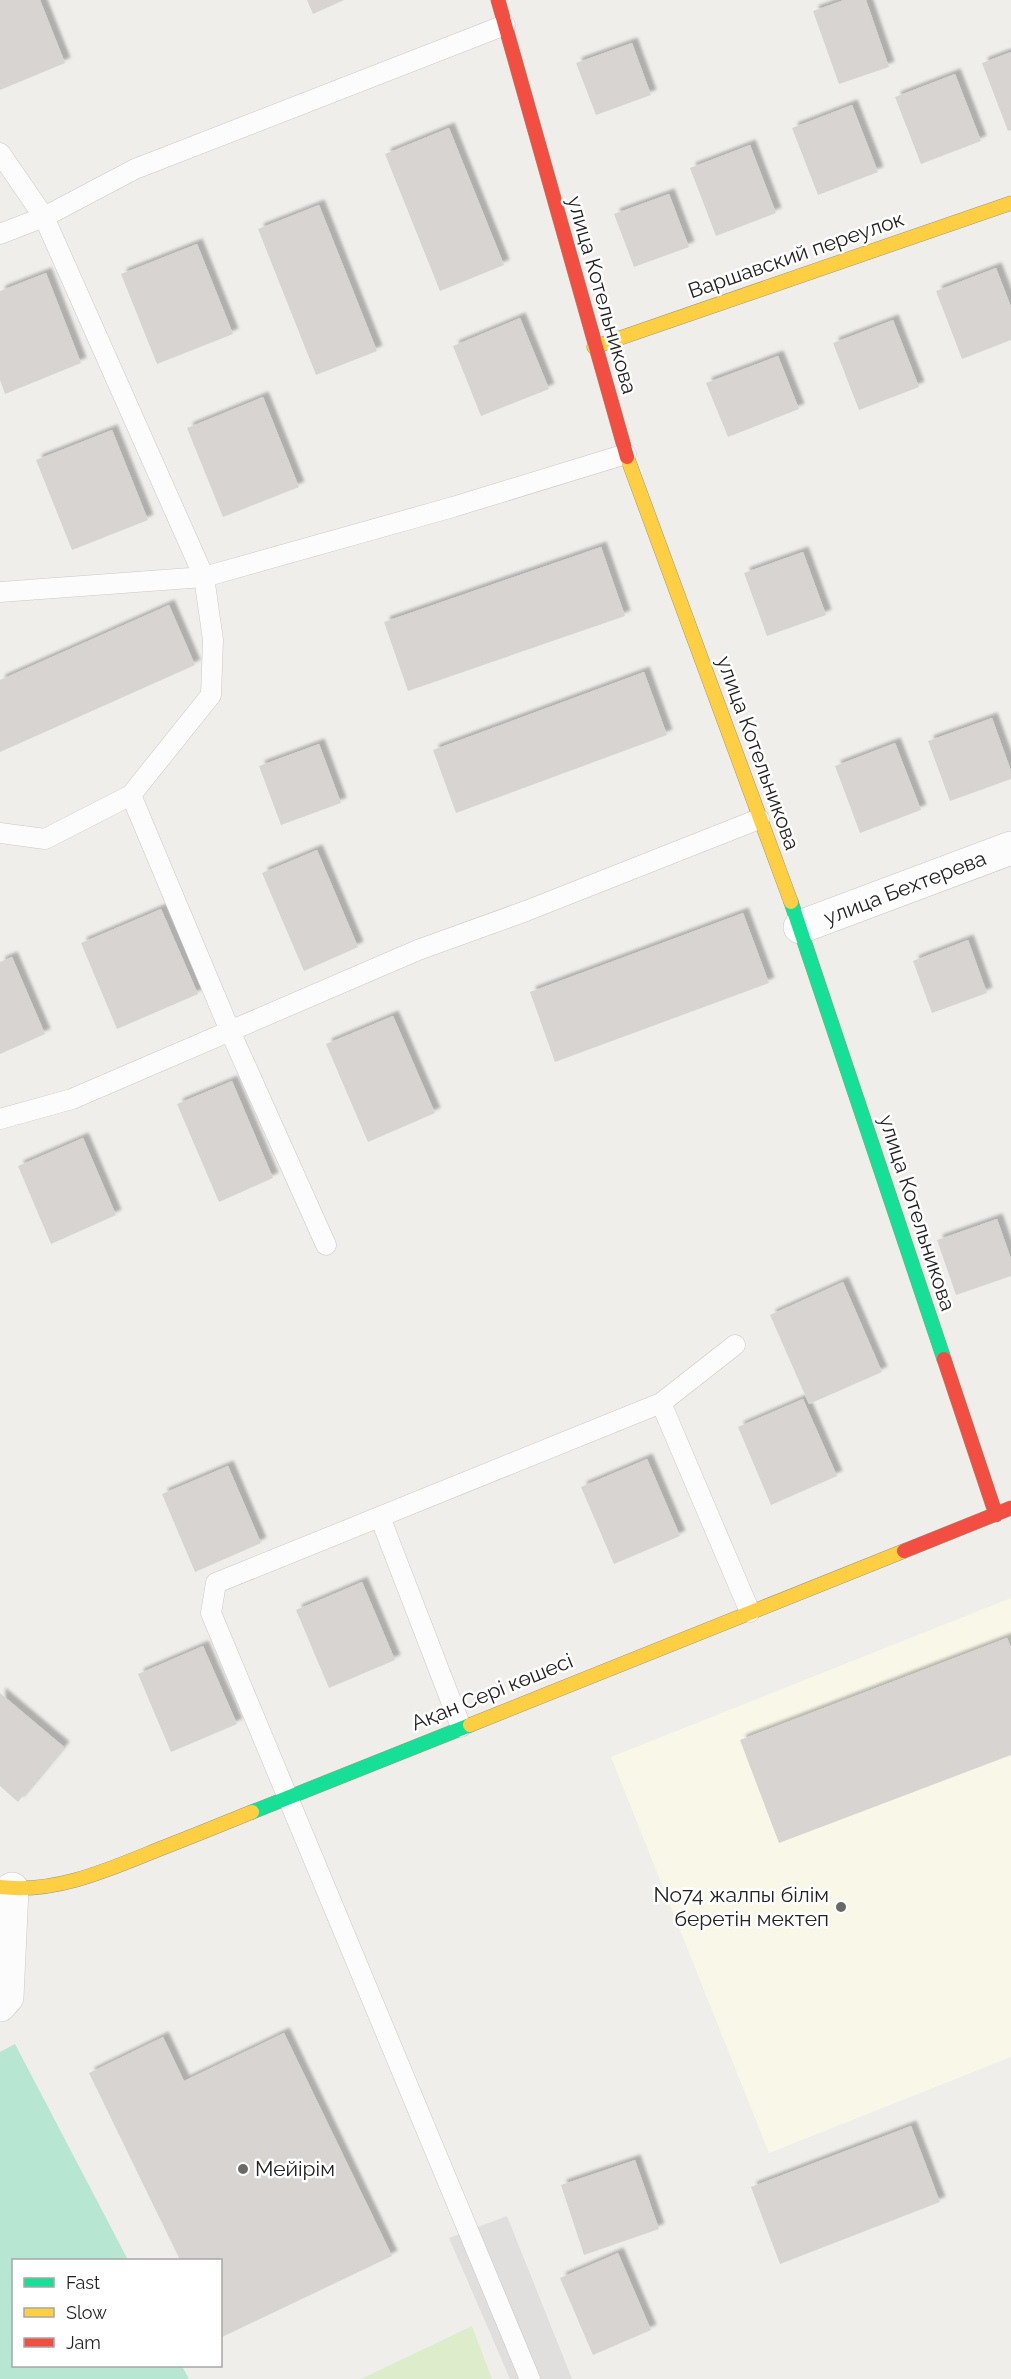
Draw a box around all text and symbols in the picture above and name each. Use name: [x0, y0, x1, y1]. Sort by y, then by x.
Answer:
street label: улица Котельникова: [562, 193, 643, 397]
street label: Варшавский переулок: [685, 206, 907, 303]
street label: улица Котельникова: [712, 652, 805, 853]
street label: улица Бехтерева: [820, 845, 989, 930]
street label: улица Котельникова: [874, 1112, 961, 1314]
street label: Ақан Сері көшесі: [407, 1648, 576, 1735]
place label: No74 жалпы білім беретін мектеп: [653, 1882, 829, 1931]
marker: No74 жалпы білім беретін мектеп: [834, 1900, 848, 1914]
place label: Мейiрiм: [255, 2156, 335, 2181]
marker: Мейiрiм: [236, 2162, 250, 2176]
legend: [12, 2259, 222, 2367]
text: Fast: [66, 2272, 100, 2293]
text: Slow: [66, 2302, 107, 2323]
text: Jam: [66, 2332, 101, 2353]

